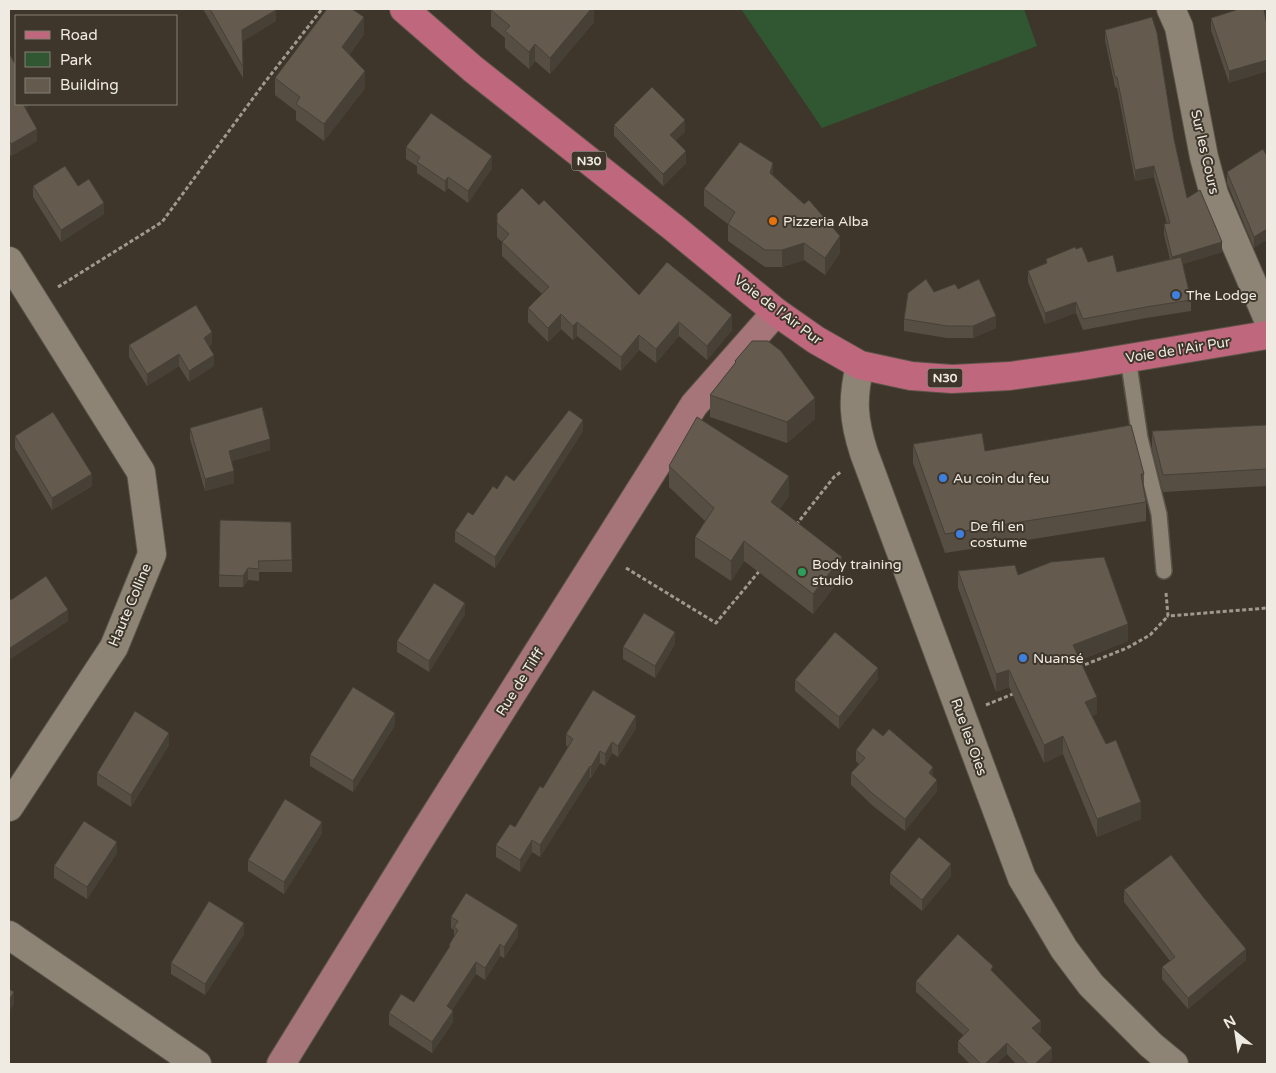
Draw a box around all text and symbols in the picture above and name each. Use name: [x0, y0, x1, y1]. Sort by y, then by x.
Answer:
legend: [15, 15, 178, 105]
text: Road: [60, 26, 98, 44]
text: Park: [60, 51, 92, 69]
text: Building: [60, 76, 119, 94]
street label: Sur les Cours: [1187, 108, 1223, 196]
road number: N30: [572, 152, 606, 170]
place label: Pizzeria Alba: [783, 213, 869, 230]
marker: Pizzeria Alba: [767, 215, 779, 227]
street label: Voie de l'Air Pur: [731, 271, 826, 349]
place label: The Lodge: [1186, 287, 1257, 304]
marker: The Lodge: [1170, 289, 1182, 301]
street label: Voie de l'Air Pur: [1125, 333, 1232, 367]
road number: N30: [928, 368, 962, 388]
place label: Au coin du feu: [953, 470, 1049, 487]
marker: Au coin du feu: [937, 472, 949, 484]
place label: De fil en costume: [970, 518, 1027, 551]
marker: De fil en costume: [954, 528, 966, 540]
place label: Body training studio: [812, 556, 902, 589]
street label: Haute Colline: [105, 561, 155, 649]
marker: Body training studio: [796, 566, 808, 578]
street label: Rue de Tilff: [492, 645, 548, 719]
place label: Nuansé: [1033, 650, 1084, 667]
marker: Nuansé: [1017, 652, 1029, 664]
street label: Rue les Oies: [947, 696, 991, 778]
north arrow: [1211, 1008, 1261, 1058]
text: N: [1221, 1012, 1239, 1032]

